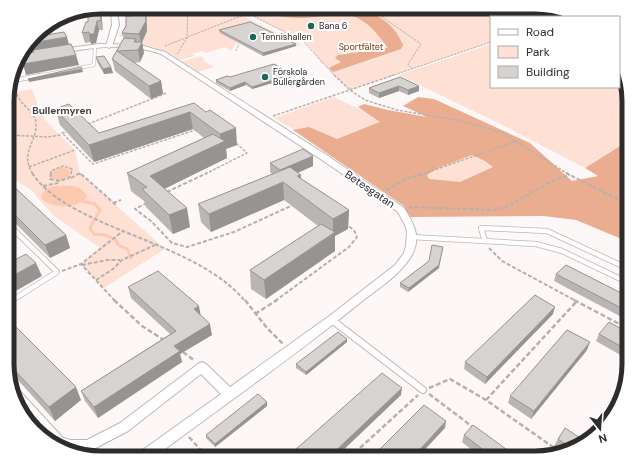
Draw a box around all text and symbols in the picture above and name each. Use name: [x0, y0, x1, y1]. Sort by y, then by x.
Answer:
legend: [490, 16, 620, 88]
place label: Bana 6: [319, 20, 348, 32]
marker: Bana 6: [306, 21, 316, 31]
text: Road: [526, 24, 554, 40]
place label: Tennishallen: [261, 31, 312, 43]
marker: Tennishallen: [248, 32, 258, 42]
park label: Sportfältet: [339, 41, 384, 53]
text: Park: [526, 44, 550, 60]
text: Building: [526, 64, 570, 80]
place label: Förskola Bullergården: [273, 66, 325, 88]
marker: Förskola Bullergården: [260, 72, 270, 82]
district label: Bullermyren: [32, 104, 92, 117]
street label: Betesgatan: [342, 167, 398, 211]
north arrow: [580, 409, 620, 449]
text: N: [597, 431, 609, 446]

